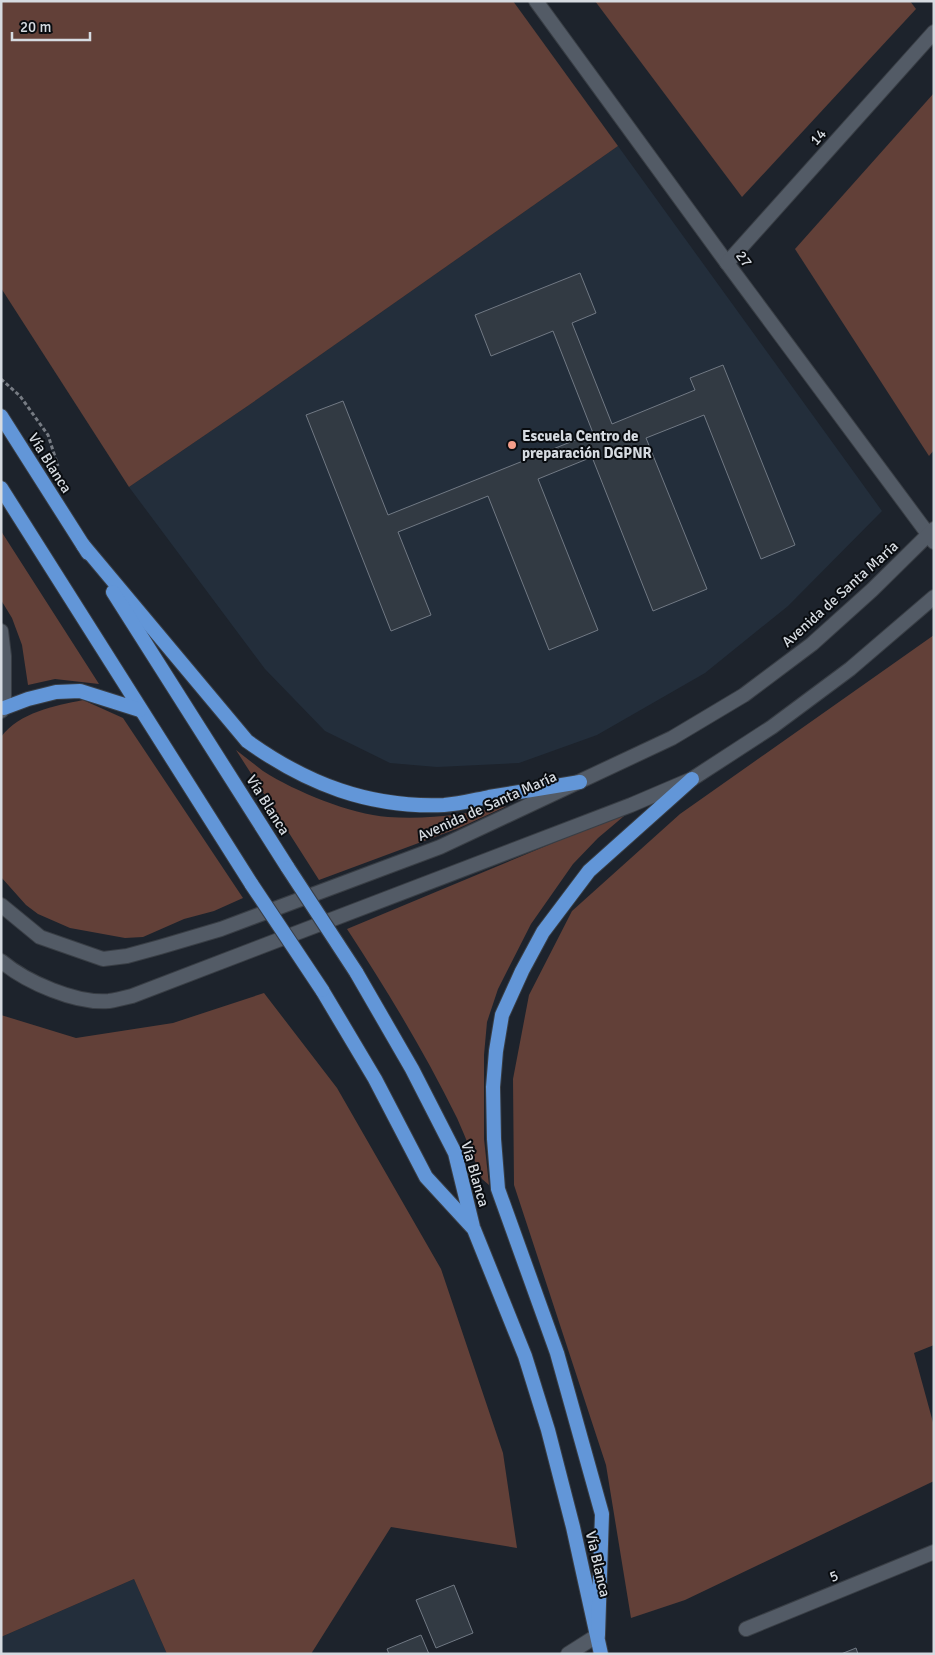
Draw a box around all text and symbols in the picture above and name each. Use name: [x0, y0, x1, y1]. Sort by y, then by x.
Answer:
scale bar: [12, 10, 90, 42]
text: 20 m: [20, 18, 51, 36]
street label: 14: [806, 125, 830, 149]
street label: 27: [732, 247, 756, 271]
place label: Escuela Centro de preparación DGPNR: [522, 427, 652, 462]
street label: Vía Blanca: [24, 430, 76, 496]
marker: Escuela Centro de preparación DGPNR: [506, 439, 518, 451]
street label: Avenida de Santa María: [778, 537, 902, 651]
street label: Avenida de Santa María: [415, 767, 559, 845]
street label: Vía Blanca: [242, 772, 294, 838]
street label: Vía Blanca: [457, 1139, 493, 1209]
street label: Vía Blanca: [582, 1529, 614, 1599]
street label: 5: [827, 1566, 841, 1586]

